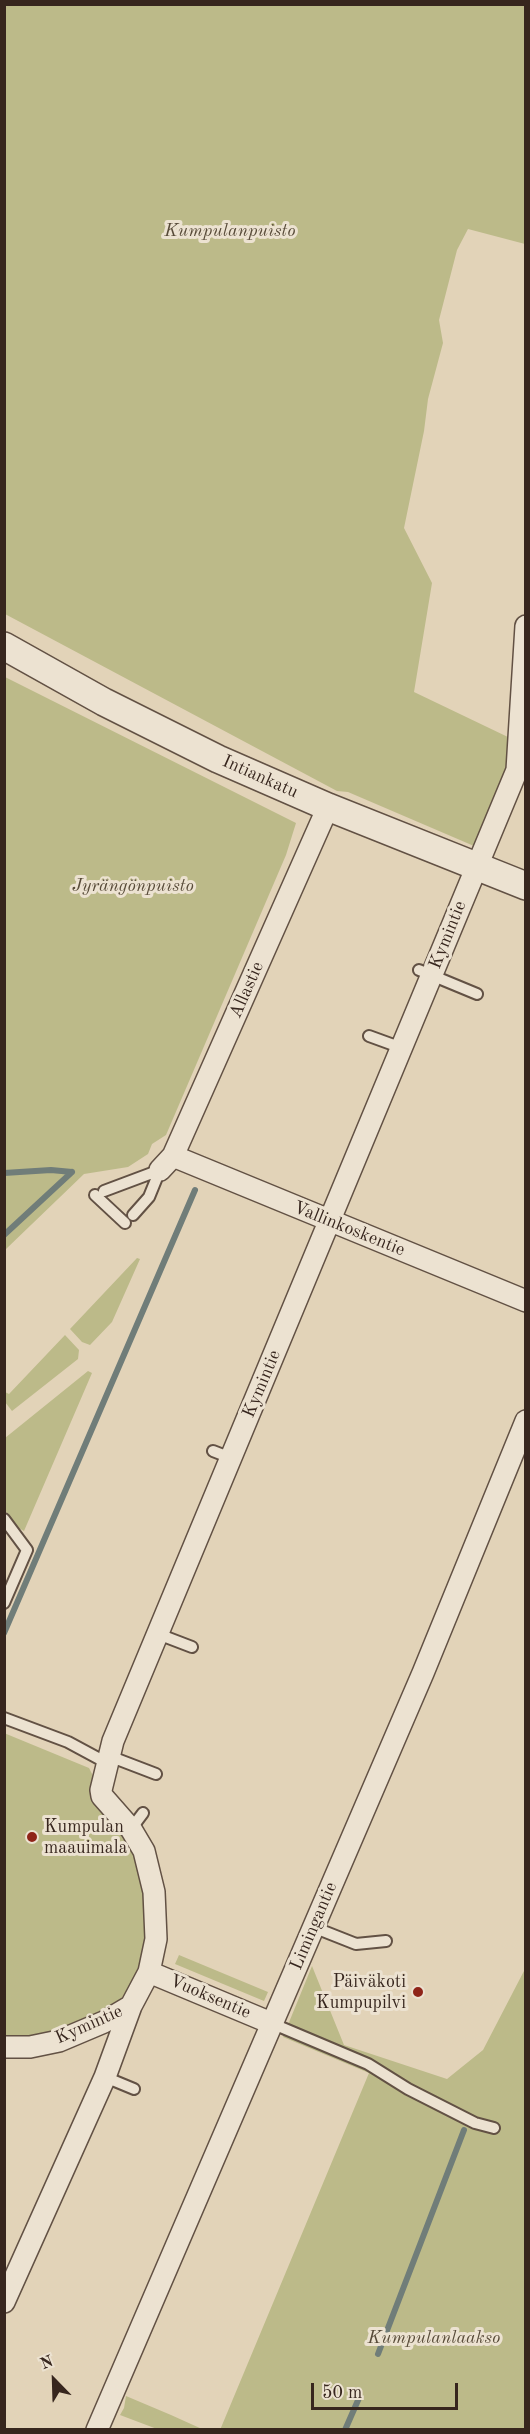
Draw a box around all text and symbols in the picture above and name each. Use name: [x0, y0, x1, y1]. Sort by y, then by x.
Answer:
park label: Kumpulanpuisto: [164, 220, 296, 242]
street label: Intiankatu: [219, 751, 301, 803]
park label: Jyrängönpuisto: [72, 875, 194, 897]
street label: Kymintie: [425, 898, 471, 972]
street label: Allastie: [225, 958, 269, 1022]
street label: Vallinkoskentie: [290, 1197, 408, 1261]
street label: Kymintie: [238, 1347, 286, 1421]
place label: Kumpulan maauimala: [44, 1816, 127, 1858]
marker: Kumpulan maauimala: [25, 1830, 39, 1844]
street label: Limingantie: [286, 1879, 342, 1973]
street label: Vuoksentie: [166, 1970, 254, 2024]
place label: Päiväkoti Kumpupilvi: [316, 1971, 406, 2014]
marker: Päiväkoti Kumpupilvi: [411, 1985, 425, 1999]
street label: Kymintie: [52, 2001, 126, 2049]
park label: Kumpulanlaakso: [368, 2327, 500, 2349]
north arrow: [24, 2350, 84, 2410]
text: N: [38, 2354, 56, 2373]
scale bar: [314, 2371, 461, 2409]
text: 50 m: [322, 2384, 362, 2402]

